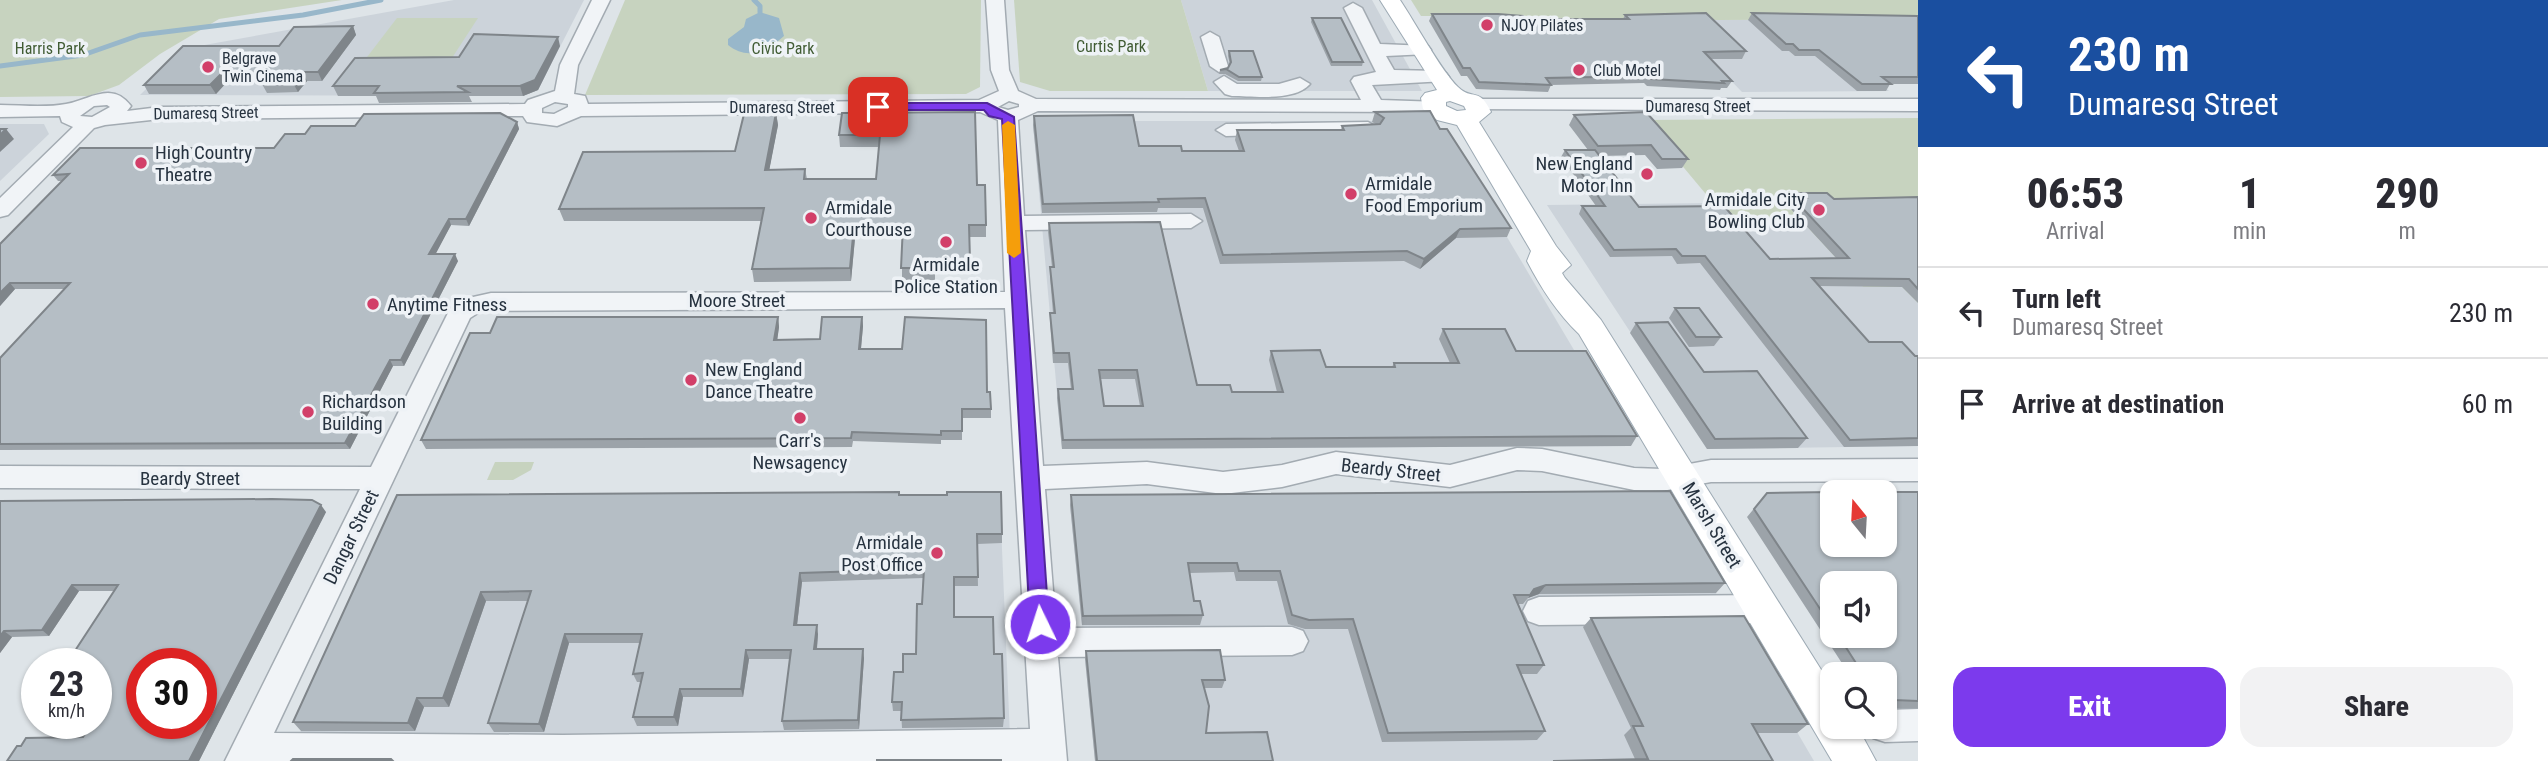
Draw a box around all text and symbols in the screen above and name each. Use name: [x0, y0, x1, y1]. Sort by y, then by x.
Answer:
place label: NJOY Pilates: [1501, 16, 1583, 35]
marker: NJOY Pilates: [1479, 17, 1495, 33]
text: 230 m: [2068, 26, 2190, 83]
icon: left: [1953, 28, 2044, 119]
park label: Curtis Park: [1076, 37, 1147, 56]
park label: Harris Park: [15, 39, 86, 58]
park label: Civic Park: [752, 39, 815, 58]
place label: Belgrave Twin Cinema: [222, 49, 303, 86]
marker: Belgrave Twin Cinema: [200, 59, 216, 75]
place label: Club Motel: [1593, 61, 1661, 80]
marker: Club Motel: [1571, 62, 1587, 78]
pin: [848, 77, 908, 137]
text: Dumaresq Street: [2068, 85, 2279, 123]
icon: arrive: [859, 88, 897, 126]
street label: Dumaresq Street: [1645, 97, 1751, 116]
street label: Dumaresq Street: [729, 98, 835, 117]
street label: Dumaresq Street: [153, 103, 259, 123]
place label: High Country Theatre: [155, 141, 252, 186]
place label: New England Motor Inn: [1536, 152, 1633, 197]
marker: High Country Theatre: [133, 155, 149, 171]
marker: New England Motor Inn: [1639, 166, 1655, 182]
text: 06:53: [2027, 169, 2124, 218]
text: 1: [2239, 169, 2260, 218]
text: 290: [2375, 169, 2439, 218]
place label: Armidale Food Emporium: [1365, 172, 1483, 217]
marker: Armidale Food Emporium: [1343, 186, 1359, 202]
place label: Armidale City Bowling Club: [1705, 188, 1805, 233]
place label: Armidale Courthouse: [825, 196, 912, 241]
marker: Armidale City Bowling Club: [1811, 202, 1827, 218]
marker: Armidale Courthouse: [803, 210, 819, 226]
text: Arrival: [2046, 218, 2105, 245]
text: min: [2233, 218, 2266, 245]
text: m: [2399, 218, 2416, 245]
marker: Armidale Police Station: [938, 234, 954, 250]
place label: Armidale Police Station: [894, 253, 998, 298]
text: Turn left: [2012, 284, 2101, 314]
street label: Moore Street: [689, 289, 785, 312]
place label: Anytime Fitness: [387, 293, 507, 316]
icon: left: [1953, 294, 1991, 332]
marker: Anytime Fitness: [365, 296, 381, 312]
text: 230 m: [2449, 298, 2513, 328]
text: Dumaresq Street: [2012, 314, 2163, 341]
place label: New England Dance Theatre: [705, 358, 813, 403]
marker: New England Dance Theatre: [683, 372, 699, 388]
icon: arrive: [1953, 385, 1991, 423]
text: Arrive at destination: [2012, 389, 2224, 419]
text: 60 m: [2462, 389, 2513, 419]
place label: Richardson Building: [322, 390, 406, 435]
marker: Richardson Building: [300, 404, 316, 420]
marker: Carr's Newsagency: [792, 410, 808, 426]
place label: Carr's Newsagency: [753, 429, 848, 474]
street label: Beardy Street: [1340, 453, 1442, 487]
street label: Beardy Street: [140, 467, 240, 490]
street label: Marsh Street: [1677, 478, 1747, 572]
north arrow: [1820, 480, 1897, 556]
map controls: [1820, 480, 1897, 739]
street label: Dangar Street: [318, 486, 384, 588]
place label: Armidale Post Office: [841, 531, 923, 576]
marker: Armidale Post Office: [929, 545, 945, 561]
button: sound: [1820, 571, 1897, 648]
position arrow: [1003, 587, 1077, 661]
speed limit sign: 30: [126, 648, 217, 739]
button: search: [1820, 662, 1897, 739]
text: 23: [49, 664, 84, 705]
button: Exit: [1953, 667, 2226, 747]
button: Share: [2240, 667, 2513, 747]
text: km/h: [48, 700, 85, 721]

